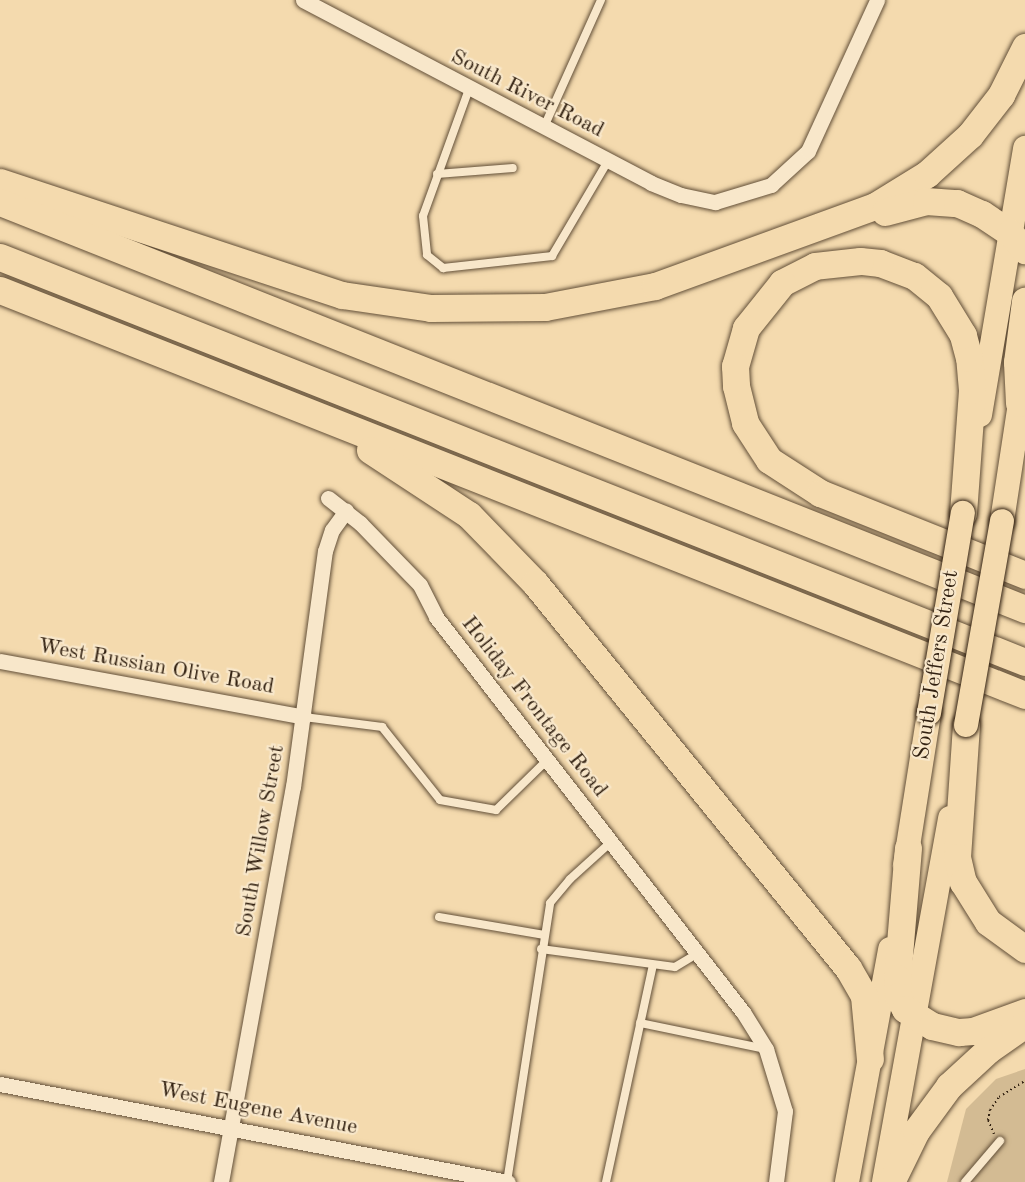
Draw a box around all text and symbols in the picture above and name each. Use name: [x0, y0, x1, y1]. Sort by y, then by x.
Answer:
street label: South River Road: [446, 44, 608, 144]
street label: South Jeffers Street: [909, 568, 965, 762]
street label: Holiday Frontage Road: [455, 611, 613, 803]
street label: West Russian Olive Road: [36, 633, 276, 701]
street label: South Willow Street: [231, 743, 291, 939]
street label: West Eugene Avenue: [156, 1077, 360, 1141]

